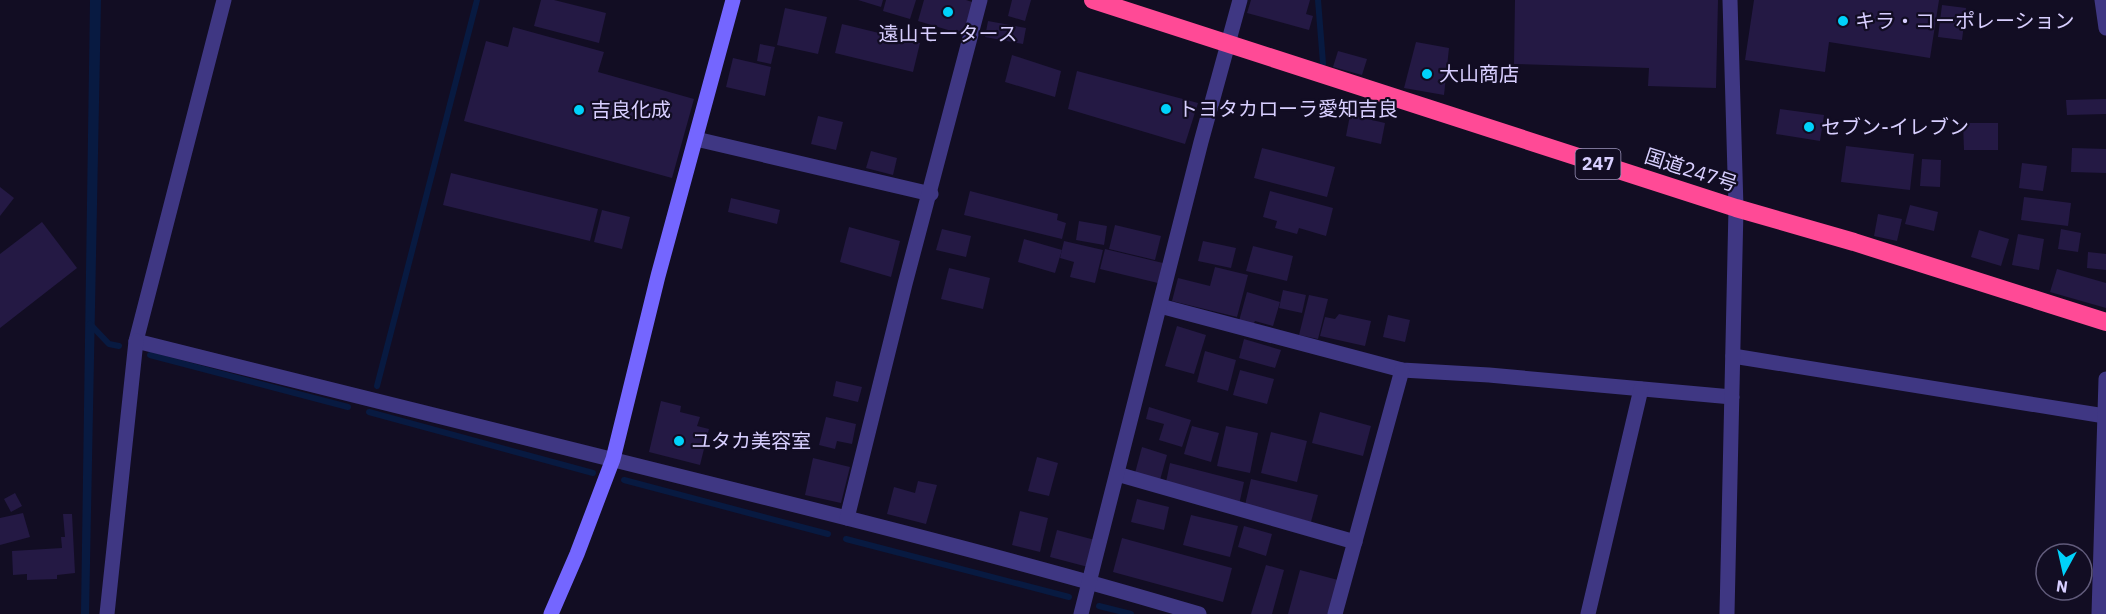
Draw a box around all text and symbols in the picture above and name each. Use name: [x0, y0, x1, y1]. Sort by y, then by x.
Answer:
marker: 遠山モータース: [941, 5, 955, 19]
place label: キラ・コーポレーション: [1855, 7, 2075, 34]
marker: キラ・コーポレーション: [1836, 14, 1850, 28]
place label: 遠山モータース: [879, 20, 1018, 47]
place label: 大山商店: [1439, 60, 1519, 87]
marker: 大山商店: [1420, 67, 1434, 81]
place label: トヨタカローラ愛知吉良: [1178, 95, 1398, 122]
place label: 吉良化成: [591, 96, 671, 123]
marker: トヨタカローラ愛知吉良: [1159, 102, 1173, 116]
marker: 吉良化成: [572, 103, 586, 117]
place label: セブン-イレブン: [1821, 113, 1969, 140]
marker: セブン-イレブン: [1802, 120, 1816, 134]
street label: 国道247号: [1641, 142, 1741, 197]
road number: 247: [1576, 149, 1620, 179]
place label: ユタカ美容室: [691, 427, 811, 454]
marker: ユタカ美容室: [672, 434, 686, 448]
north arrow: [2034, 542, 2094, 602]
text: N: [2055, 576, 2069, 598]

